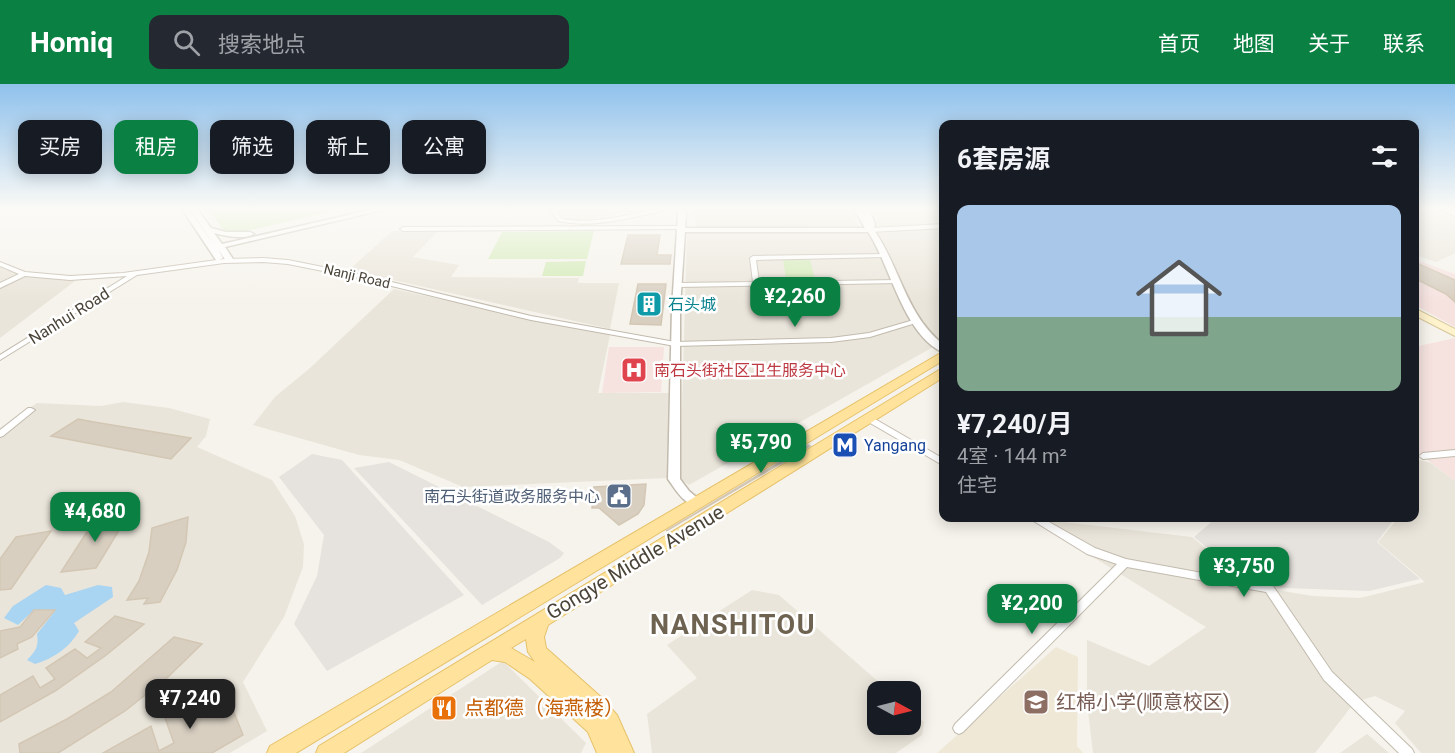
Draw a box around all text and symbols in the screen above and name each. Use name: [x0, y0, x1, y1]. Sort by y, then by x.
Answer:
search box: [149, 15, 569, 69]
text: Homiq: [30, 26, 113, 59]
icon: search: [170, 26, 203, 59]
text: 搜索地点: [218, 32, 306, 57]
text: 首页: [1158, 32, 1200, 56]
text: 地图: [1233, 32, 1275, 56]
text: 关于: [1308, 32, 1350, 56]
text: 联系: [1383, 32, 1425, 56]
chip: 买房: [18, 120, 102, 174]
chip: 租房: [114, 120, 198, 174]
chip: 筛选: [210, 120, 294, 174]
chip: 新上: [306, 120, 390, 174]
chip: 公寓: [402, 120, 486, 174]
icon: filters: [1368, 140, 1401, 173]
text: 6套房源: [957, 144, 1050, 174]
icon: home: [1125, 244, 1233, 352]
street label: Nanji Road: [322, 261, 392, 291]
pin: ¥2,260: [746, 277, 844, 328]
street label: Nanhui Road: [25, 284, 113, 348]
text: ¥2,260: [764, 284, 826, 308]
building icon: 石头城: [634, 289, 664, 319]
place label: 石头城: [668, 295, 716, 314]
hospital icon: 南石头街社区卫生服务中心: [619, 355, 649, 385]
place label: 南石头街社区卫生服务中心: [654, 361, 846, 380]
text: ¥7,240/月: [957, 409, 1073, 439]
pin: ¥5,790: [712, 423, 810, 474]
text: ¥5,790: [730, 430, 792, 454]
metro station icon: Yangang: [830, 430, 860, 460]
place label: Yangang: [864, 436, 926, 455]
text: 4室 · 144 m²: [957, 444, 1067, 468]
text: 住宅: [957, 473, 997, 497]
public building icon: 南石头街道政务服务中心: [604, 481, 634, 511]
place label: 南石头街道政务服务中心: [424, 487, 600, 506]
pin: ¥4,680: [46, 492, 144, 543]
text: ¥4,680: [64, 499, 126, 523]
street label: Gongye Middle Avenue: [542, 499, 728, 625]
pin: ¥3,750: [1195, 547, 1293, 598]
text: ¥3,750: [1213, 554, 1275, 578]
pin: ¥2,200: [983, 584, 1081, 635]
text: ¥2,200: [1001, 591, 1063, 615]
district label: NANSHITOU: [650, 609, 816, 641]
pin: ¥7,240: [141, 679, 239, 730]
north arrow: [867, 681, 921, 735]
map controls: [867, 681, 921, 735]
text: ¥7,240: [159, 686, 221, 710]
school or university icon: 红棉小学(顺意校区): [1021, 687, 1051, 717]
place label: 红棉小学(顺意校区): [1056, 690, 1230, 714]
restaurant icon: 点都德（海燕楼）: [429, 693, 459, 723]
place label: 点都德（海燕楼）: [464, 696, 624, 720]

